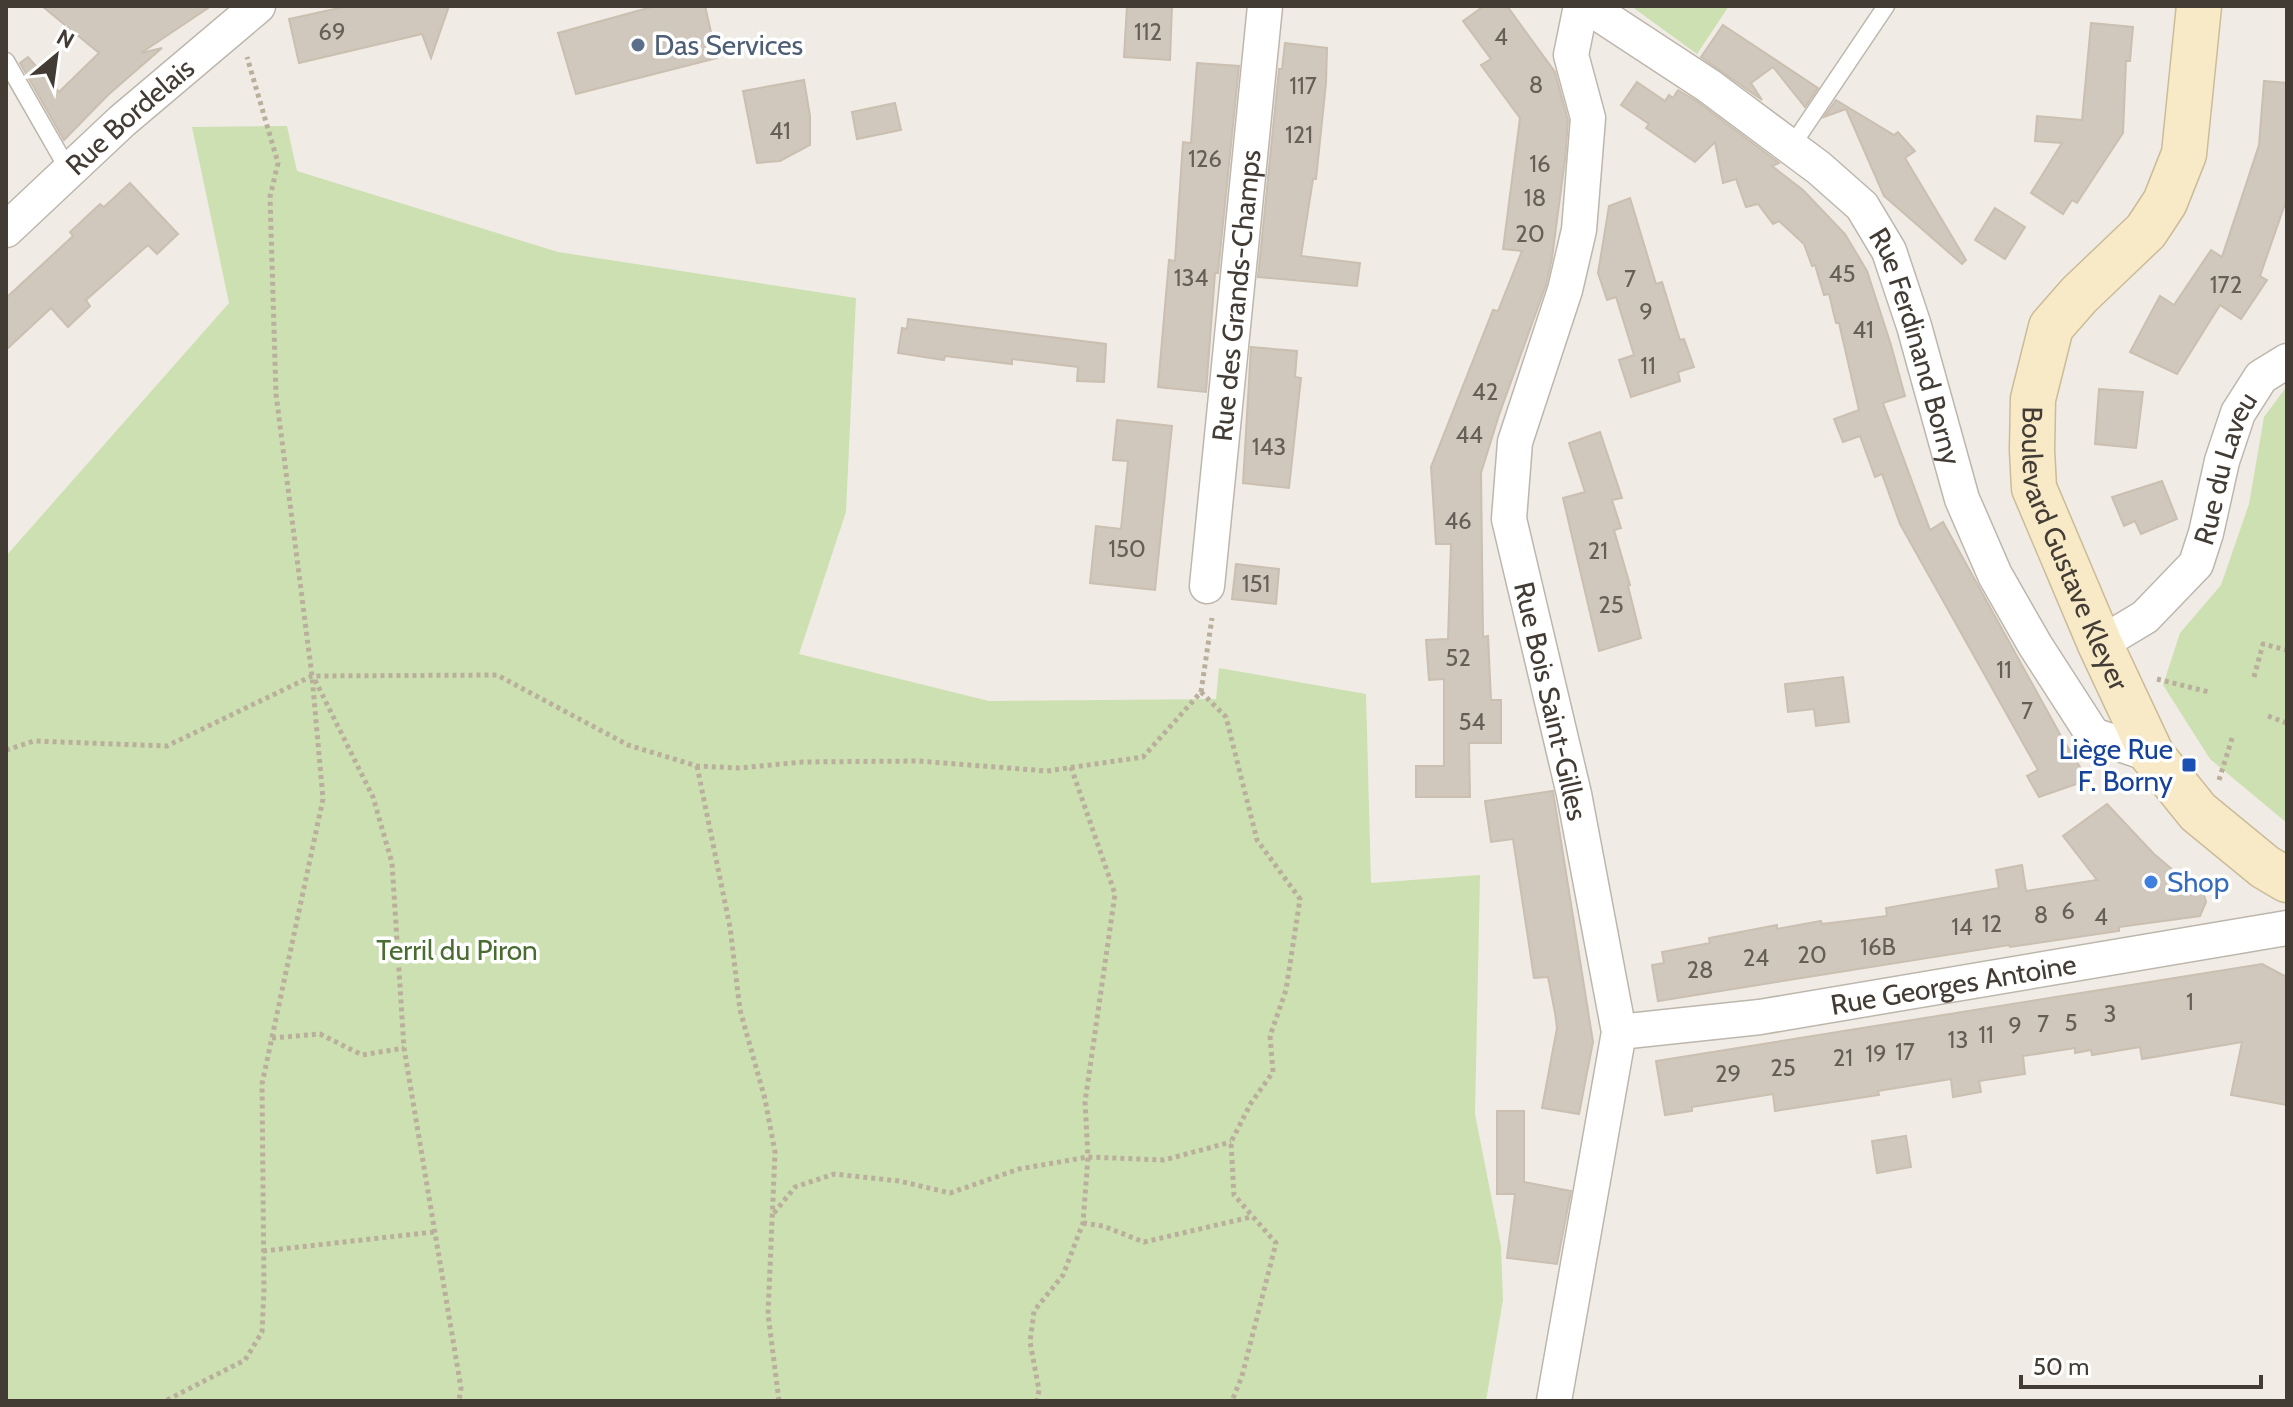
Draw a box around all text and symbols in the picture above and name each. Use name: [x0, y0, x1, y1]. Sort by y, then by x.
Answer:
north arrow: [16, 16, 96, 96]
house number: 69: [318, 17, 346, 46]
house number: 112: [1134, 17, 1162, 46]
house number: 4: [1494, 22, 1508, 51]
text: N: [52, 23, 79, 55]
place label: Das Services: [654, 28, 803, 62]
marker: Das Services: [629, 36, 647, 54]
street label: Rue Bordelais: [58, 51, 201, 182]
house number: 8: [1529, 70, 1543, 99]
house number: 117: [1289, 71, 1317, 100]
house number: 41: [769, 116, 791, 145]
house number: 121: [1285, 120, 1313, 149]
house number: 126: [1188, 144, 1222, 173]
street label: Rue des Grands-Champs: [1205, 148, 1268, 443]
house number: 16: [1529, 149, 1551, 178]
house number: 18: [1524, 183, 1546, 212]
house number: 20: [1515, 219, 1545, 248]
street label: Rue Ferdinand Borny: [1862, 221, 1969, 469]
house number: 45: [1829, 259, 1855, 288]
house number: 134: [1174, 263, 1208, 292]
house number: 7: [1624, 264, 1636, 293]
house number: 172: [2210, 270, 2242, 299]
house number: 9: [1639, 297, 1653, 326]
house number: 41: [1852, 315, 1874, 344]
house number: 11: [1640, 351, 1656, 380]
house number: 42: [1472, 377, 1498, 406]
street label: Rue du Laveu: [2186, 385, 2264, 549]
street label: Boulevard Gustave Kleyer: [2015, 406, 2136, 696]
house number: 44: [1455, 420, 1483, 449]
house number: 143: [1252, 432, 1286, 461]
house number: 46: [1444, 506, 1472, 535]
house number: 150: [1108, 534, 1146, 563]
house number: 21: [1588, 536, 1608, 565]
house number: 151: [1242, 569, 1270, 598]
street label: Rue Bois Saint-Gilles: [1507, 578, 1595, 824]
house number: 25: [1598, 590, 1624, 619]
house number: 52: [1445, 643, 1471, 672]
house number: 11: [1996, 655, 2012, 684]
house number: 7: [2021, 696, 2033, 725]
house number: 54: [1459, 707, 1486, 736]
place label: Liège Rue F. Borny: [2059, 732, 2173, 798]
marker: Liège Rue F. Borny: [2180, 756, 2198, 774]
place label: Shop: [2167, 865, 2229, 899]
marker: Shop: [2142, 873, 2160, 891]
house number: 6: [2061, 896, 2075, 925]
house number: 8: [2034, 900, 2048, 929]
house number: 4: [2094, 902, 2108, 931]
house number: 12: [1982, 909, 2002, 938]
house number: 14: [1951, 912, 1973, 941]
house number: 16B: [1860, 932, 1896, 961]
park label: Terril du Piron: [376, 933, 538, 967]
house number: 20: [1797, 940, 1827, 969]
house number: 24: [1743, 943, 1769, 972]
street label: Rue Georges Antoine: [1828, 947, 2079, 1022]
house number: 28: [1686, 955, 1714, 984]
house number: 1: [2186, 987, 2194, 1016]
house number: 3: [2104, 999, 2116, 1028]
house number: 5: [2065, 1008, 2077, 1037]
house number: 7: [2037, 1009, 2049, 1038]
house number: 9: [2008, 1011, 2022, 1040]
house number: 11: [1978, 1020, 1994, 1049]
house number: 13: [1948, 1025, 1968, 1054]
house number: 17: [1895, 1037, 1915, 1066]
house number: 19: [1865, 1039, 1887, 1068]
house number: 21: [1833, 1043, 1853, 1072]
house number: 25: [1770, 1053, 1796, 1082]
house number: 29: [1715, 1059, 1741, 1088]
scale bar: [2021, 1339, 2261, 1389]
text: 50 m: [2033, 1352, 2089, 1381]

